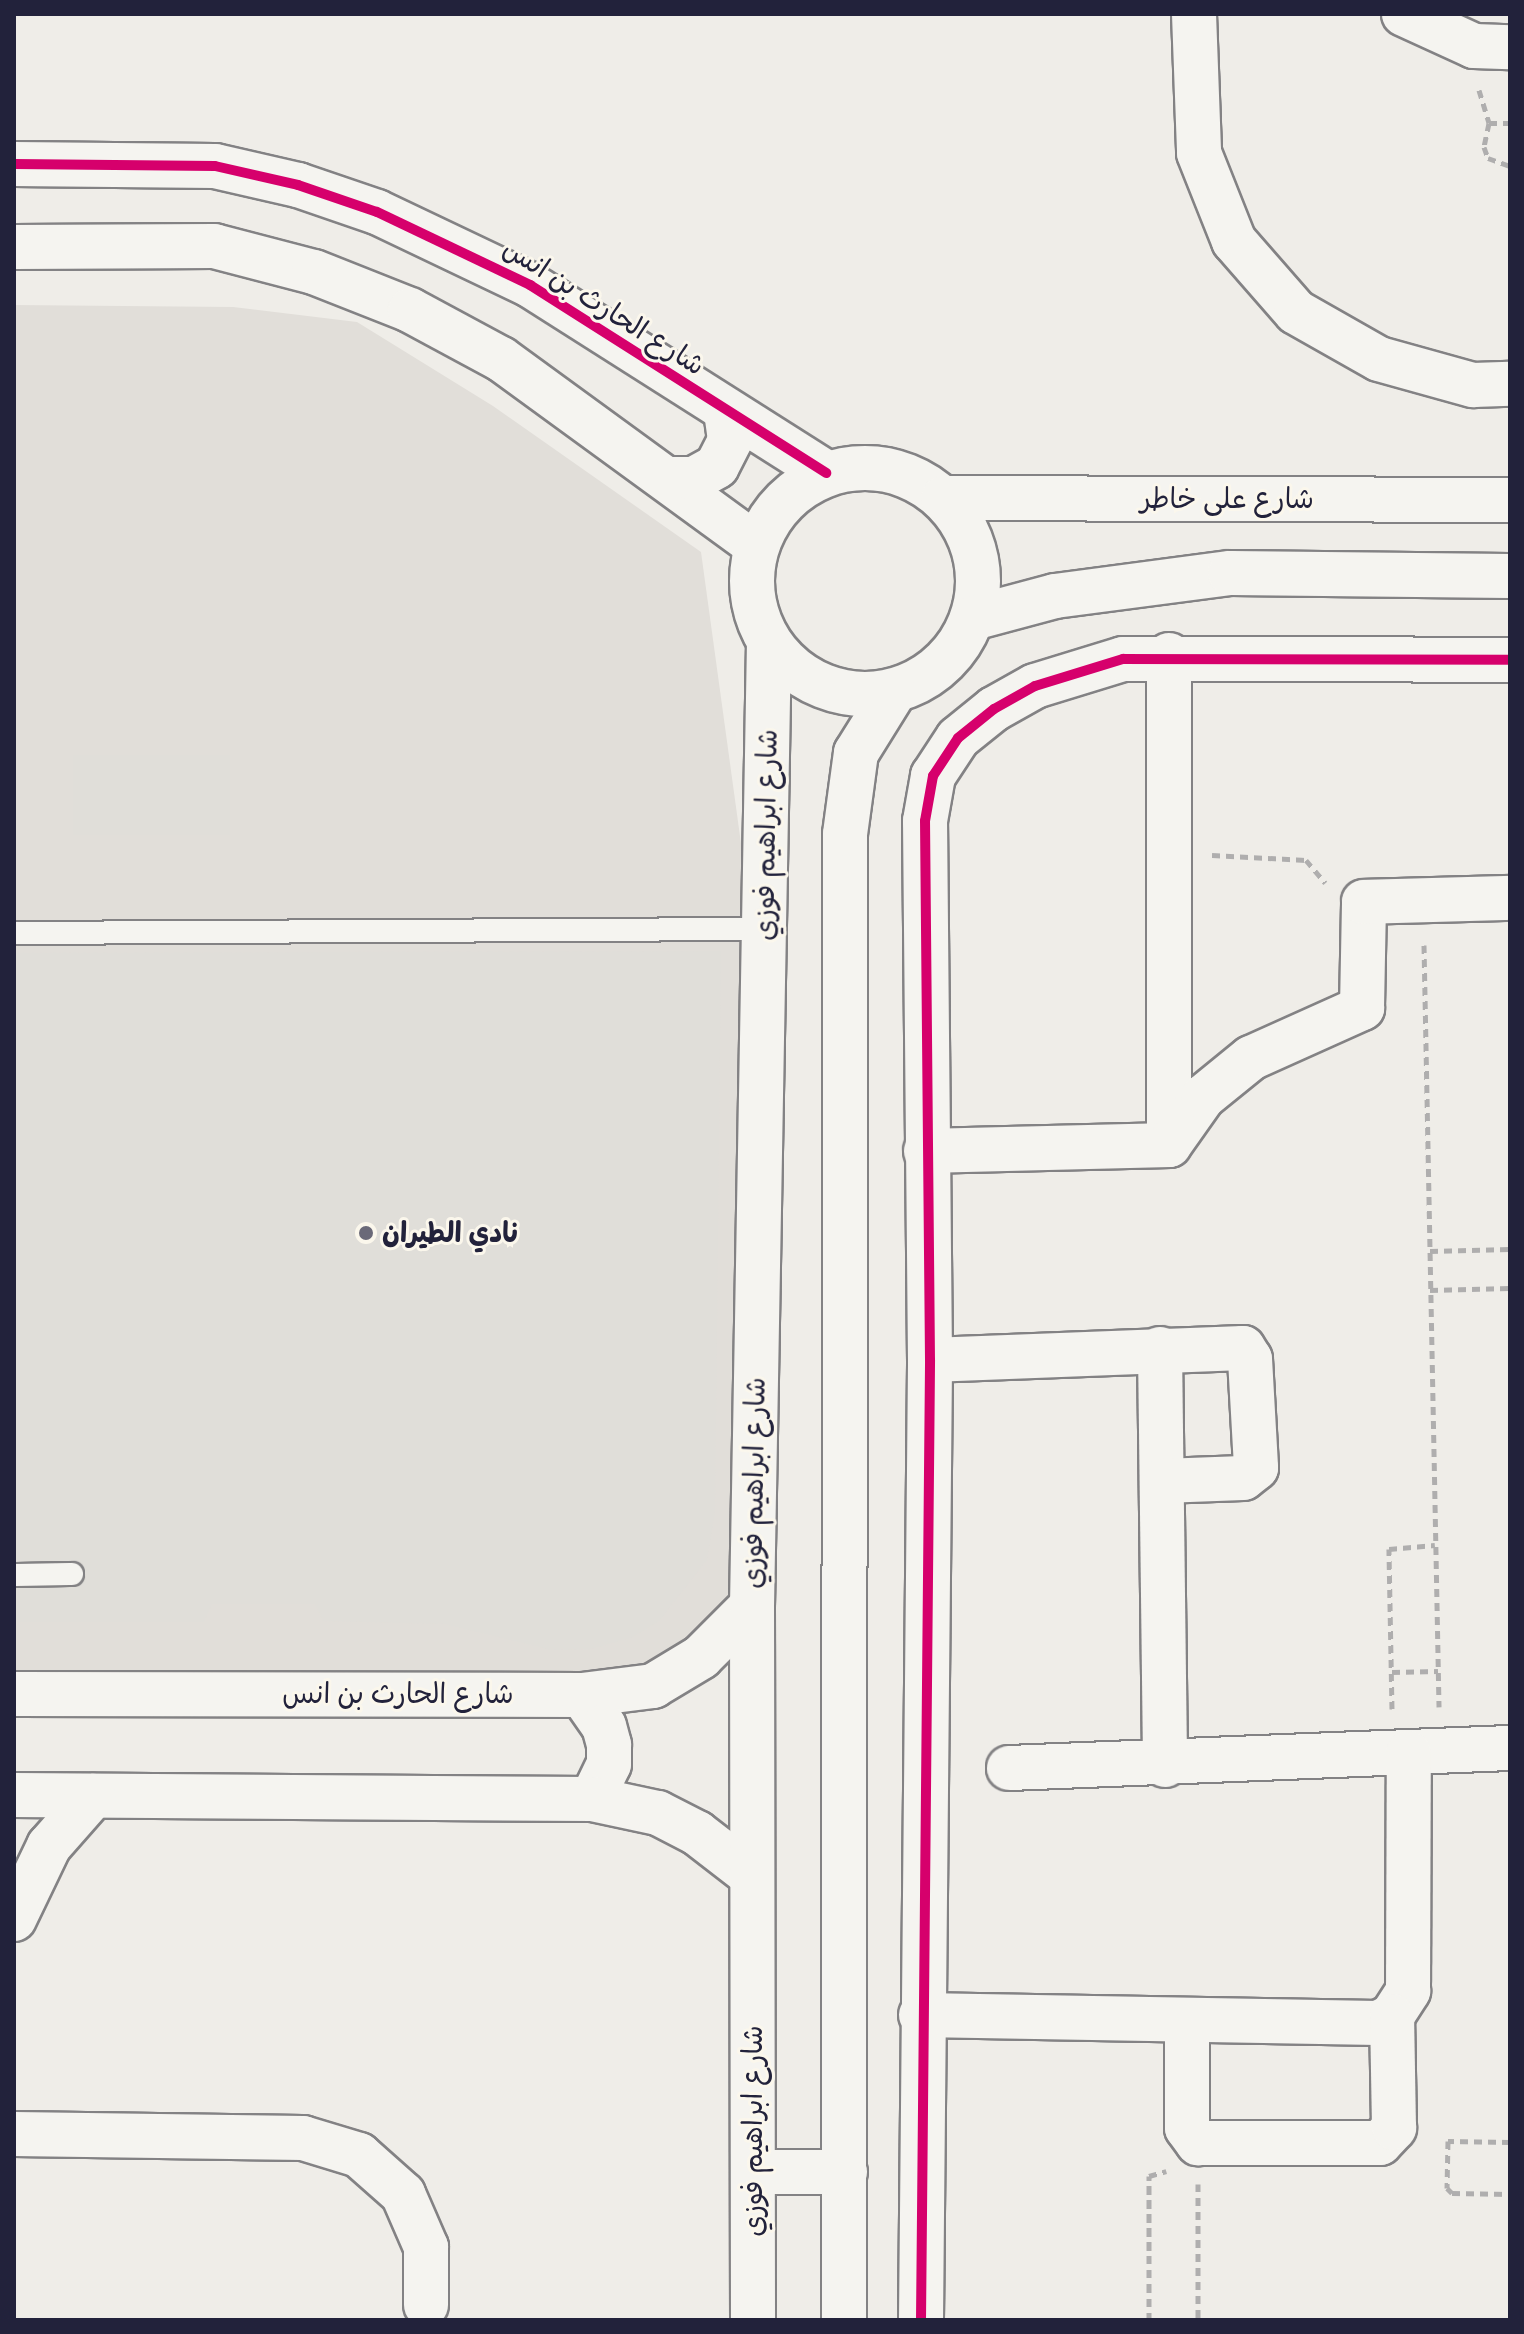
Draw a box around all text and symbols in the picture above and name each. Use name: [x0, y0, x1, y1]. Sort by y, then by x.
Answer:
street label: شارع الحارث بن انس: [497, 231, 711, 383]
street label: شارع على خاطر: [1140, 482, 1314, 516]
street label: شارع ابراهيم فوزي: [747, 729, 785, 941]
place label: نادي الطيران: [382, 1216, 518, 1250]
marker: نادي الطيران: [357, 1224, 375, 1242]
street label: شارع ابراهيم فوزي: [735, 1377, 773, 1589]
street label: شارع الحارث بن انس: [282, 1677, 514, 1711]
street label: شارع ابراهيم فوزي: [736, 2025, 770, 2237]

